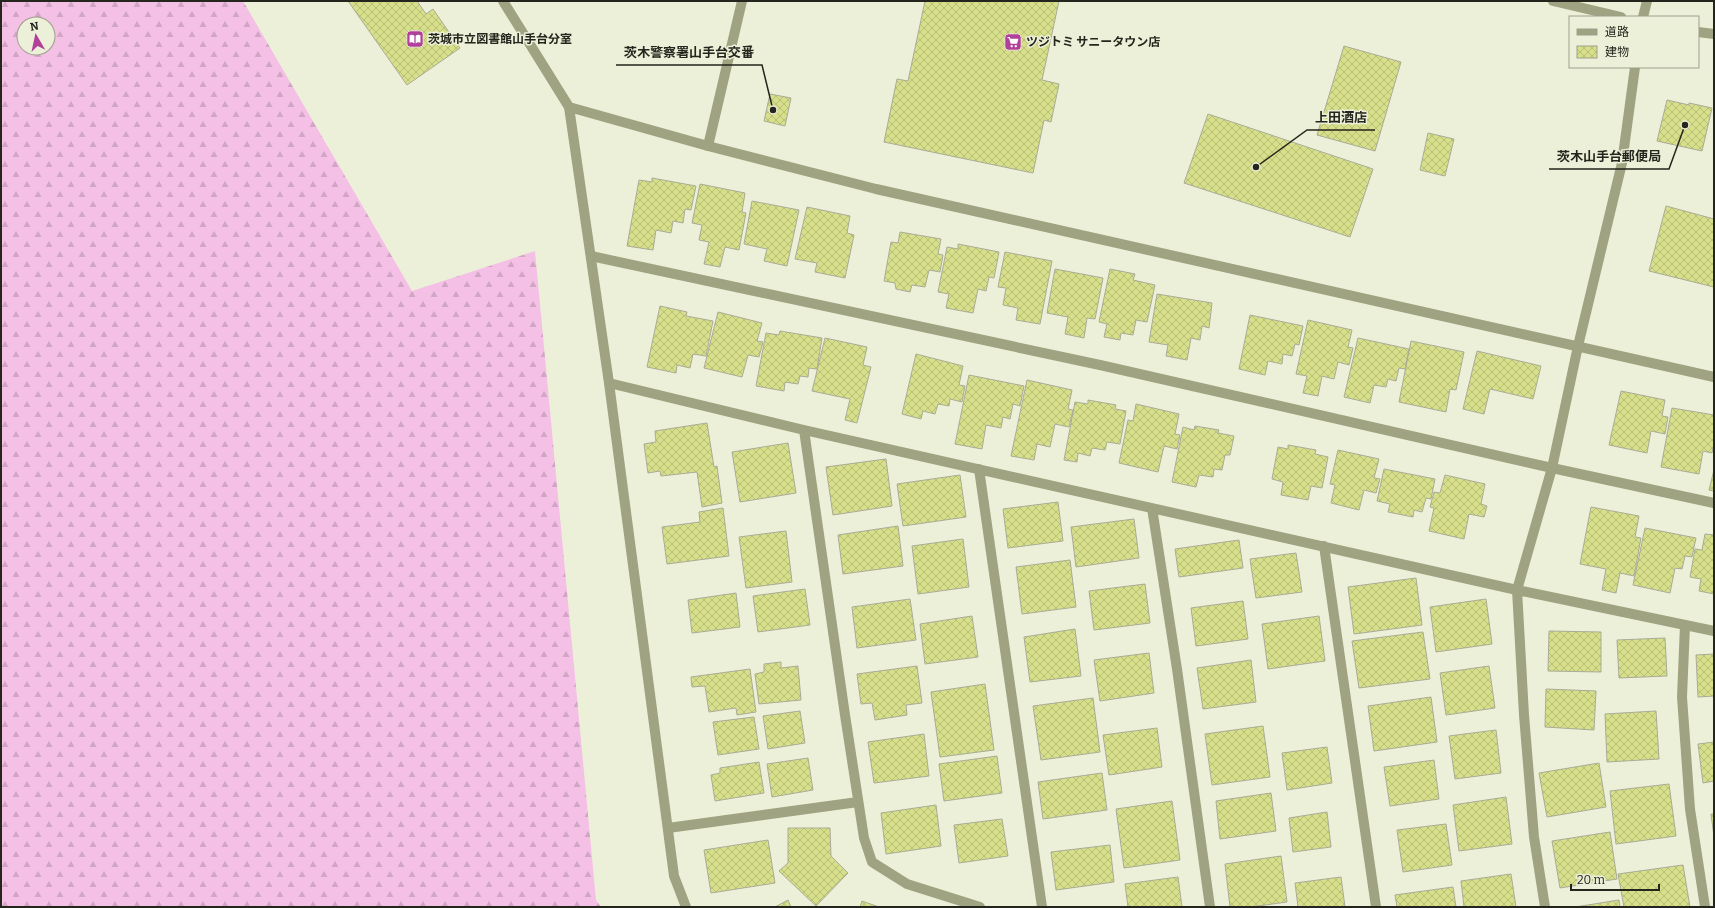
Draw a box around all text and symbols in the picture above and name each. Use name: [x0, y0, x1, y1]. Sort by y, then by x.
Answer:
north arrow: [16, 16, 56, 56]
legend: [1569, 16, 1699, 68]
text: N: [29, 19, 40, 34]
text: 道路: [1605, 25, 1629, 39]
library icon: 茨城市立図書館山手台分室: [405, 29, 425, 49]
place label: 茨城市立図書館山手台分室: [428, 32, 572, 46]
supermarket icon: ツジトミ サニータウン店: [1003, 32, 1023, 52]
place label: ツジトミ サニータウン店: [1026, 35, 1160, 49]
callout: 茨木警察署山手台交番: [616, 40, 762, 65]
text: 茨木警察署山手台交番: [624, 45, 754, 60]
text: 建物: [1605, 45, 1629, 59]
callout: 上田酒店: [1307, 105, 1375, 130]
text: 上田酒店: [1315, 110, 1367, 125]
callout: 茨木山手台郵便局: [1549, 144, 1669, 169]
text: 茨木山手台郵便局: [1557, 149, 1661, 164]
scale bar: [1571, 866, 1659, 892]
text: 20 m: [1577, 873, 1606, 887]

